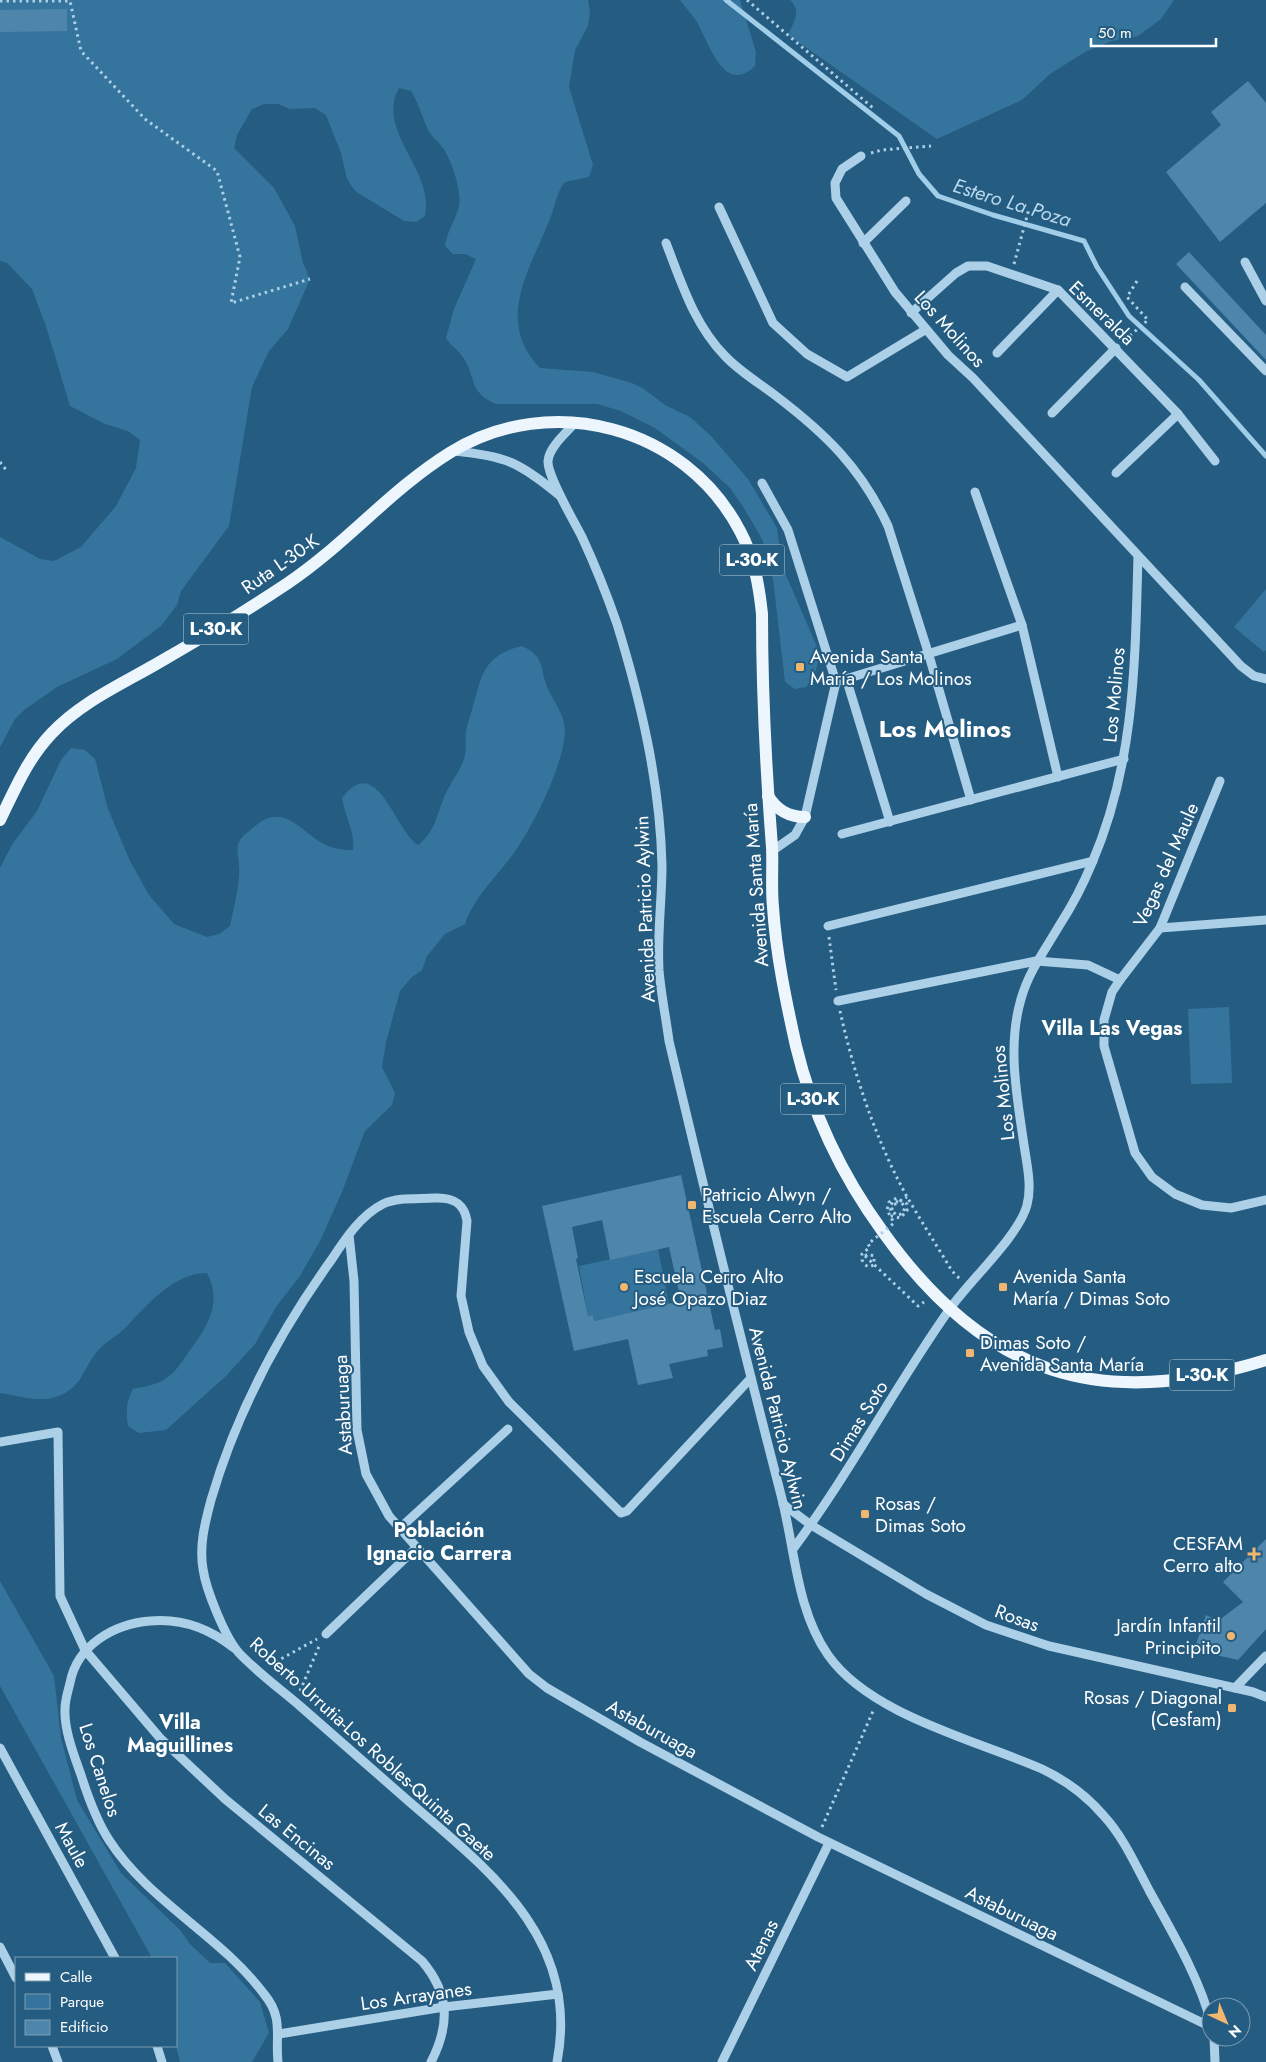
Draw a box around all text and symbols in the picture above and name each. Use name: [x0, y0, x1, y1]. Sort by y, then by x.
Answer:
scale bar: [1091, 15, 1216, 47]
text: 50 m: [1098, 22, 1132, 44]
water label: Estero La Poza: [949, 171, 1075, 235]
street label: Esmeralda: [1063, 275, 1141, 351]
street label: Los Molinos: [908, 285, 992, 374]
street label: Ruta L-30-K: [236, 527, 324, 601]
road number: L-30-K: [720, 544, 784, 576]
road number: L-30-K: [184, 614, 248, 644]
place label: Avenida Santa María / Los Molinos: [810, 643, 972, 692]
street label: Los Molinos: [1096, 646, 1132, 744]
marker: Avenida Santa María / Los Molinos: [794, 661, 806, 673]
district label: Los Molinos: [879, 711, 1011, 746]
street label: Vegas del Maule: [1127, 798, 1206, 931]
street label: Avenida Santa María: [737, 802, 775, 968]
street label: Avenida Patricio Aylwin: [628, 815, 662, 1003]
district label: Villa Las Vegas: [1041, 1014, 1182, 1043]
street label: Los Molinos: [985, 1044, 1021, 1142]
road number: L-30-K: [780, 1084, 846, 1114]
place label: Patricio Alwyn / Escuela Cerro Alto: [702, 1181, 852, 1230]
marker: Patricio Alwyn / Escuela Cerro Alto: [686, 1199, 698, 1211]
place label: Escuela Cerro Alto José Opazo Diaz: [631, 1263, 784, 1312]
place label: Avenida Santa María / Dimas Soto: [1013, 1263, 1170, 1312]
marker: Escuela Cerro Alto José Opazo Diaz: [618, 1281, 630, 1293]
marker: Avenida Santa María / Dimas Soto: [997, 1281, 1009, 1293]
street label: Avenida Patricio Aylwin: [742, 1324, 814, 1512]
place label: Dimas Soto / Avenida Santa María: [980, 1329, 1144, 1378]
marker: Dimas Soto / Avenida Santa María: [964, 1347, 976, 1359]
street label: Astaburuaga: [327, 1354, 359, 1456]
road number: L-30-K: [1170, 1360, 1234, 1390]
street label: Dimas Soto: [823, 1375, 895, 1467]
place label: Rosas / Dimas Soto: [875, 1490, 966, 1539]
marker: Rosas / Dimas Soto: [859, 1508, 871, 1520]
district label: Población Ignacio Carrera: [366, 1516, 512, 1568]
place label: CESFAM Cerro alto: [1163, 1530, 1243, 1579]
marker: CESFAM Cerro alto: [1247, 1547, 1261, 1561]
street label: Rosas: [991, 1598, 1043, 1639]
place label: Jardín Infantil Principito: [1113, 1612, 1221, 1661]
marker: Jardín Infantil Principito: [1225, 1630, 1237, 1642]
street label: Roberto Urrutia-Los Robles-Quinta Gaete: [244, 1631, 502, 1867]
place label: Rosas / Diagonal (Cesfam): [1084, 1684, 1222, 1733]
street label: Astaburuaga: [602, 1693, 702, 1765]
marker: Rosas / Diagonal (Cesfam): [1226, 1702, 1238, 1714]
district label: Villa Maguillines: [127, 1708, 233, 1760]
street label: Los Canelos: [72, 1720, 128, 1820]
street label: Las Encinas: [253, 1797, 342, 1877]
street label: Maule: [48, 1817, 96, 1873]
street label: Astaburuaga: [961, 1879, 1063, 1947]
street label: Atenas: [737, 1915, 785, 1975]
legend: [15, 1957, 178, 2047]
text: Calle: [60, 1966, 92, 1988]
street label: Los Arrayanes: [359, 1975, 474, 2017]
text: Parque: [60, 1991, 104, 2013]
north arrow: [1201, 1997, 1251, 2047]
text: Edificio: [60, 2016, 108, 2038]
text: N: [1224, 2020, 1246, 2042]

